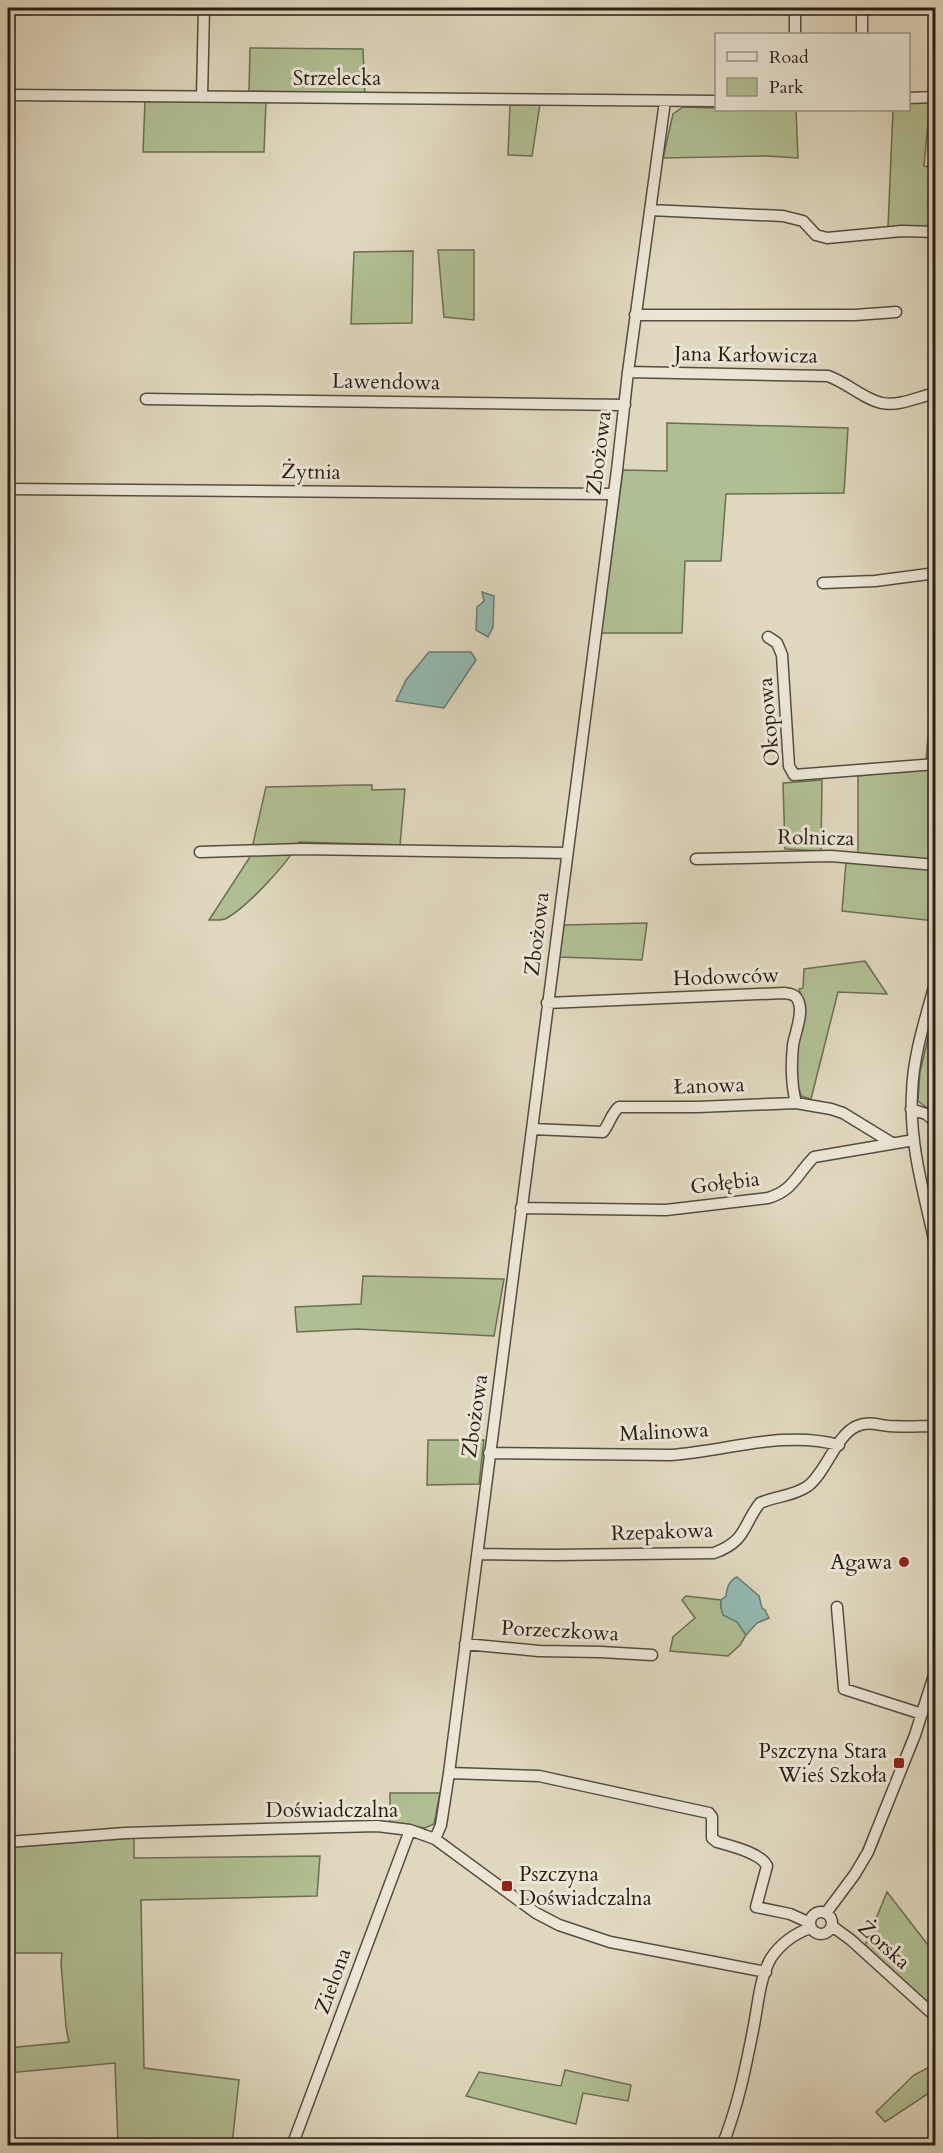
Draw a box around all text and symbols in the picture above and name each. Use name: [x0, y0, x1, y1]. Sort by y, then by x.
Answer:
legend: [715, 33, 910, 111]
text: Road: [769, 45, 809, 70]
street label: Strzelecka: [293, 64, 381, 93]
text: Park: [769, 75, 804, 100]
street label: Jana Karłowicza: [671, 339, 818, 371]
street label: Lawendowa: [331, 367, 441, 397]
street label: Zbożowa: [579, 409, 619, 497]
street label: Żytnia: [281, 457, 341, 487]
street label: Okopowa: [751, 676, 787, 768]
street label: Rolnicza: [777, 823, 855, 853]
street label: Zbożowa: [517, 890, 557, 978]
street label: Hodowców: [673, 961, 780, 993]
street label: Łanowa: [673, 1070, 745, 1102]
street label: Gołębia: [689, 1164, 761, 1202]
street label: Zbożowa: [455, 1372, 495, 1460]
street label: Malinowa: [619, 1415, 709, 1449]
street label: Rzepakowa: [610, 1516, 714, 1548]
place label: Agawa: [830, 1548, 892, 1577]
marker: Agawa: [897, 1555, 911, 1569]
street label: Porzeczkowa: [500, 1613, 620, 1649]
place label: Pszczyna Stara Wieś Szkoła: [759, 1737, 887, 1790]
marker: Pszczyna Stara Wieś Szkoła: [892, 1756, 906, 1770]
street label: Doświadczalna: [266, 1796, 398, 1825]
place label: Pszczyna Doświadczalna: [519, 1860, 652, 1913]
marker: Pszczyna Doświadczalna: [500, 1879, 514, 1893]
street label: Żorska: [852, 1914, 916, 1976]
street label: Zielona: [308, 1944, 358, 2018]

